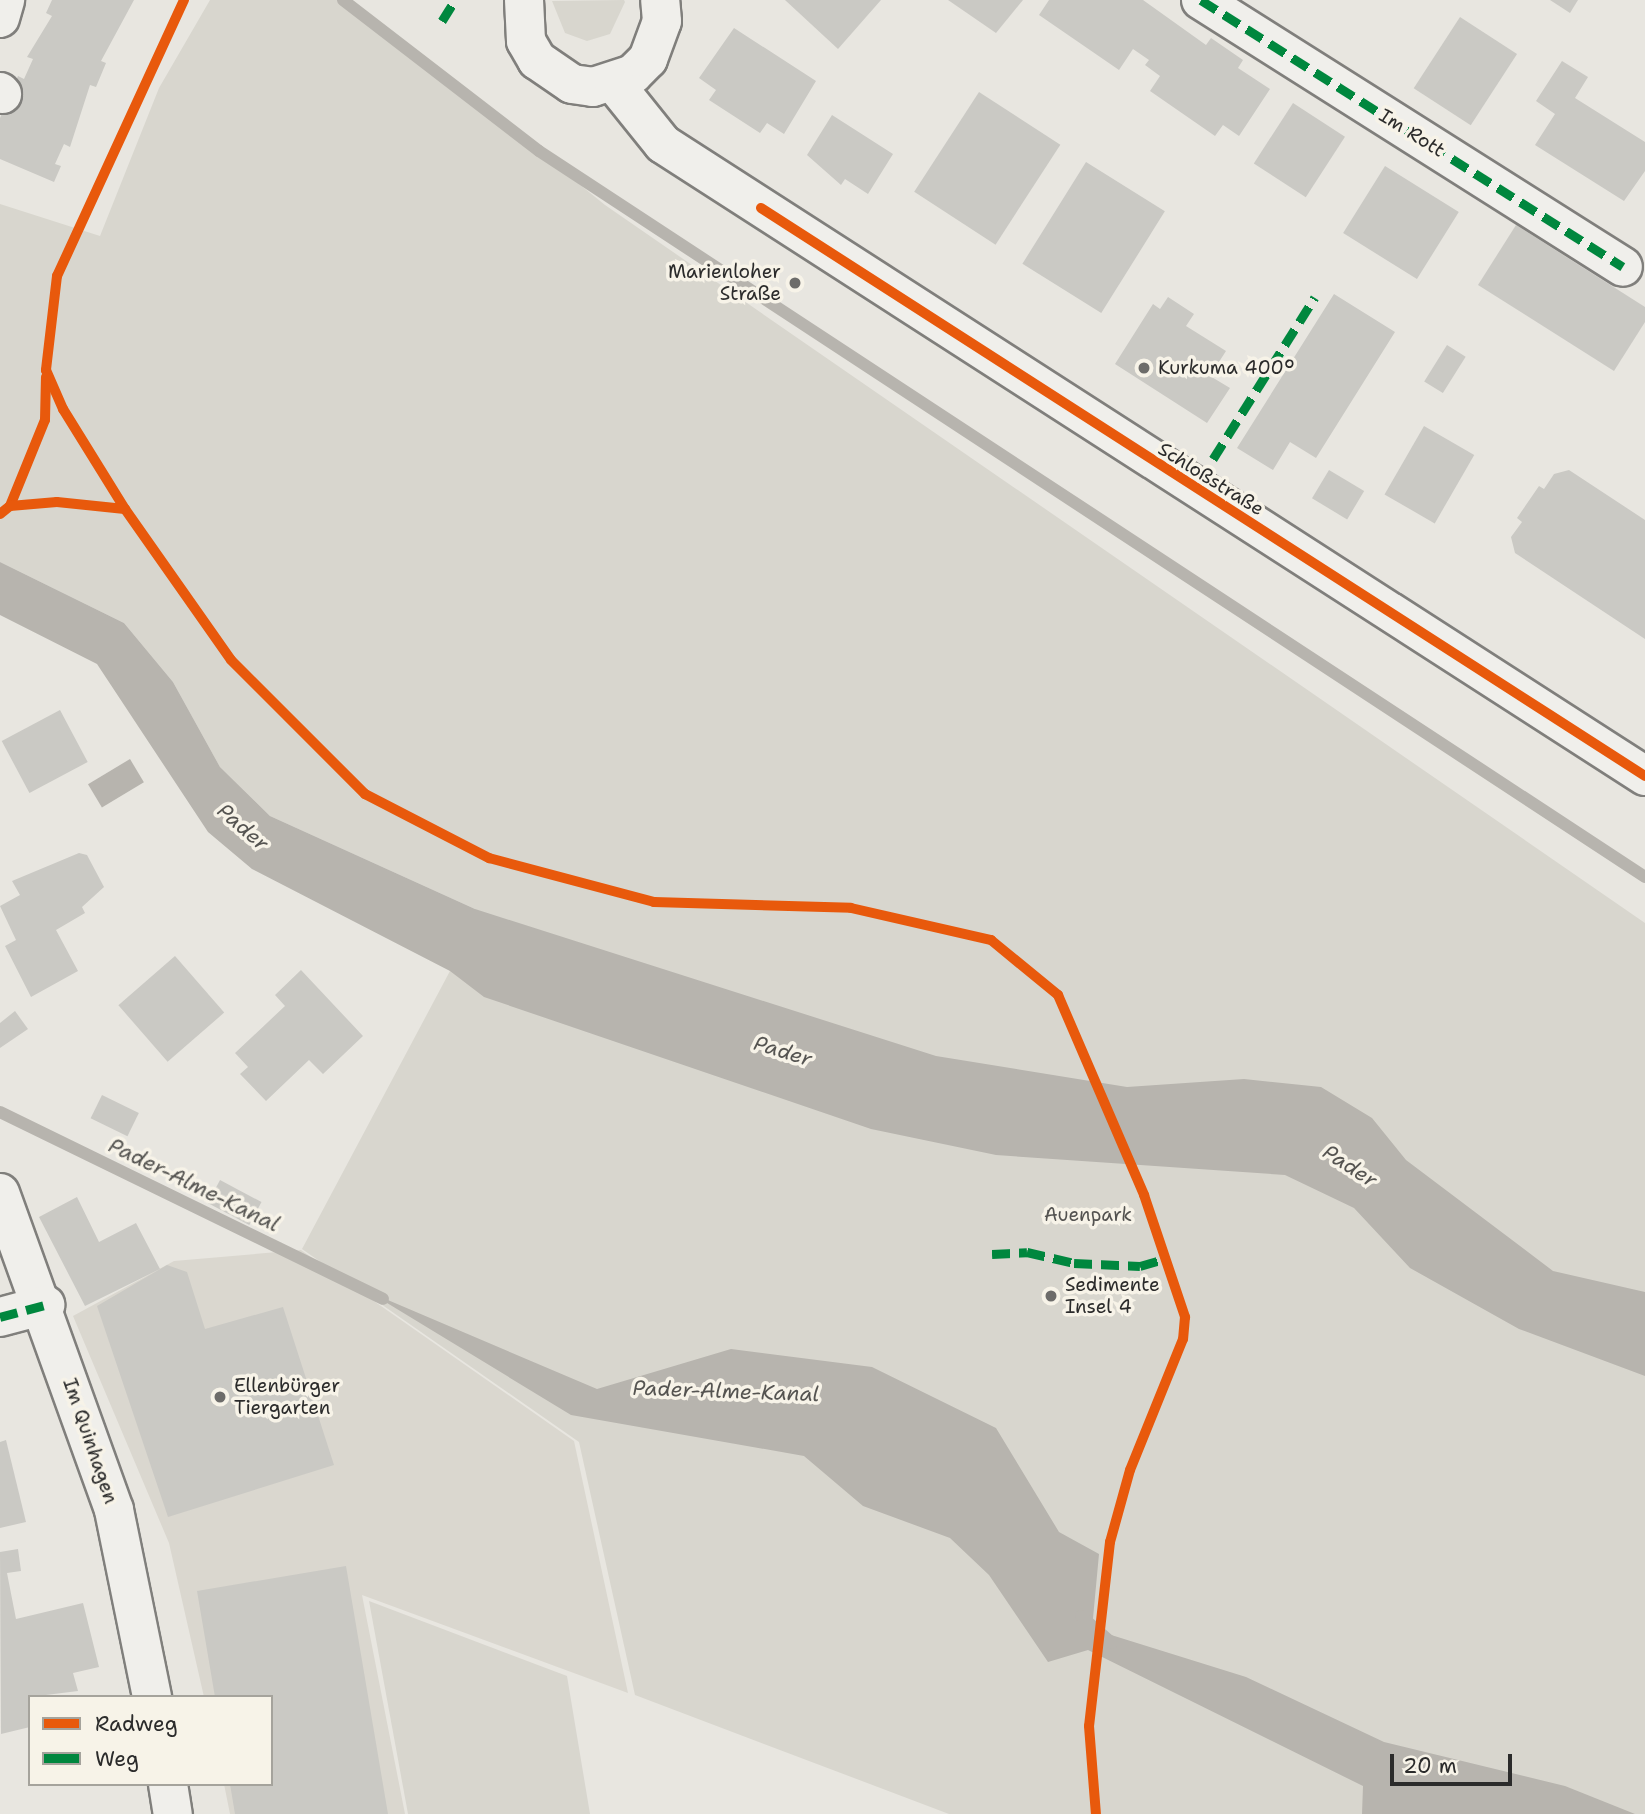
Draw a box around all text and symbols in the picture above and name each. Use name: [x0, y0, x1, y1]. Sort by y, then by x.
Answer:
street label: Im Rott: [1375, 104, 1449, 162]
place label: Marienloher Straße: [668, 261, 781, 305]
marker: Marienloher Straße: [787, 275, 803, 291]
place label: Kurkuma 400°: [1158, 357, 1295, 379]
marker: Kurkuma 400°: [1136, 360, 1152, 376]
street label: Schloßstraße: [1154, 437, 1268, 521]
water label: Pader: [212, 798, 274, 856]
water label: Pader: [751, 1030, 815, 1072]
water label: Pader-Alme-Kanal: [105, 1133, 283, 1237]
water label: Pader: [1318, 1139, 1382, 1193]
park label: Auenpark: [1044, 1204, 1132, 1226]
place label: Sedimente Insel 4: [1065, 1274, 1160, 1318]
marker: Sedimente Insel 4: [1043, 1288, 1059, 1304]
street label: Im Quinhagen: [58, 1375, 122, 1507]
place label: Ellenbürger Tiergarten: [234, 1375, 340, 1419]
water label: Pader-Alme-Kanal: [632, 1375, 820, 1407]
marker: Ellenbürger Tiergarten: [212, 1389, 228, 1405]
legend: [28, 1695, 273, 1786]
text: Radweg: [95, 1710, 178, 1738]
scale bar: [1393, 1741, 1516, 1785]
text: Weg: [95, 1745, 139, 1773]
text: 20 m: [1403, 1752, 1457, 1780]

